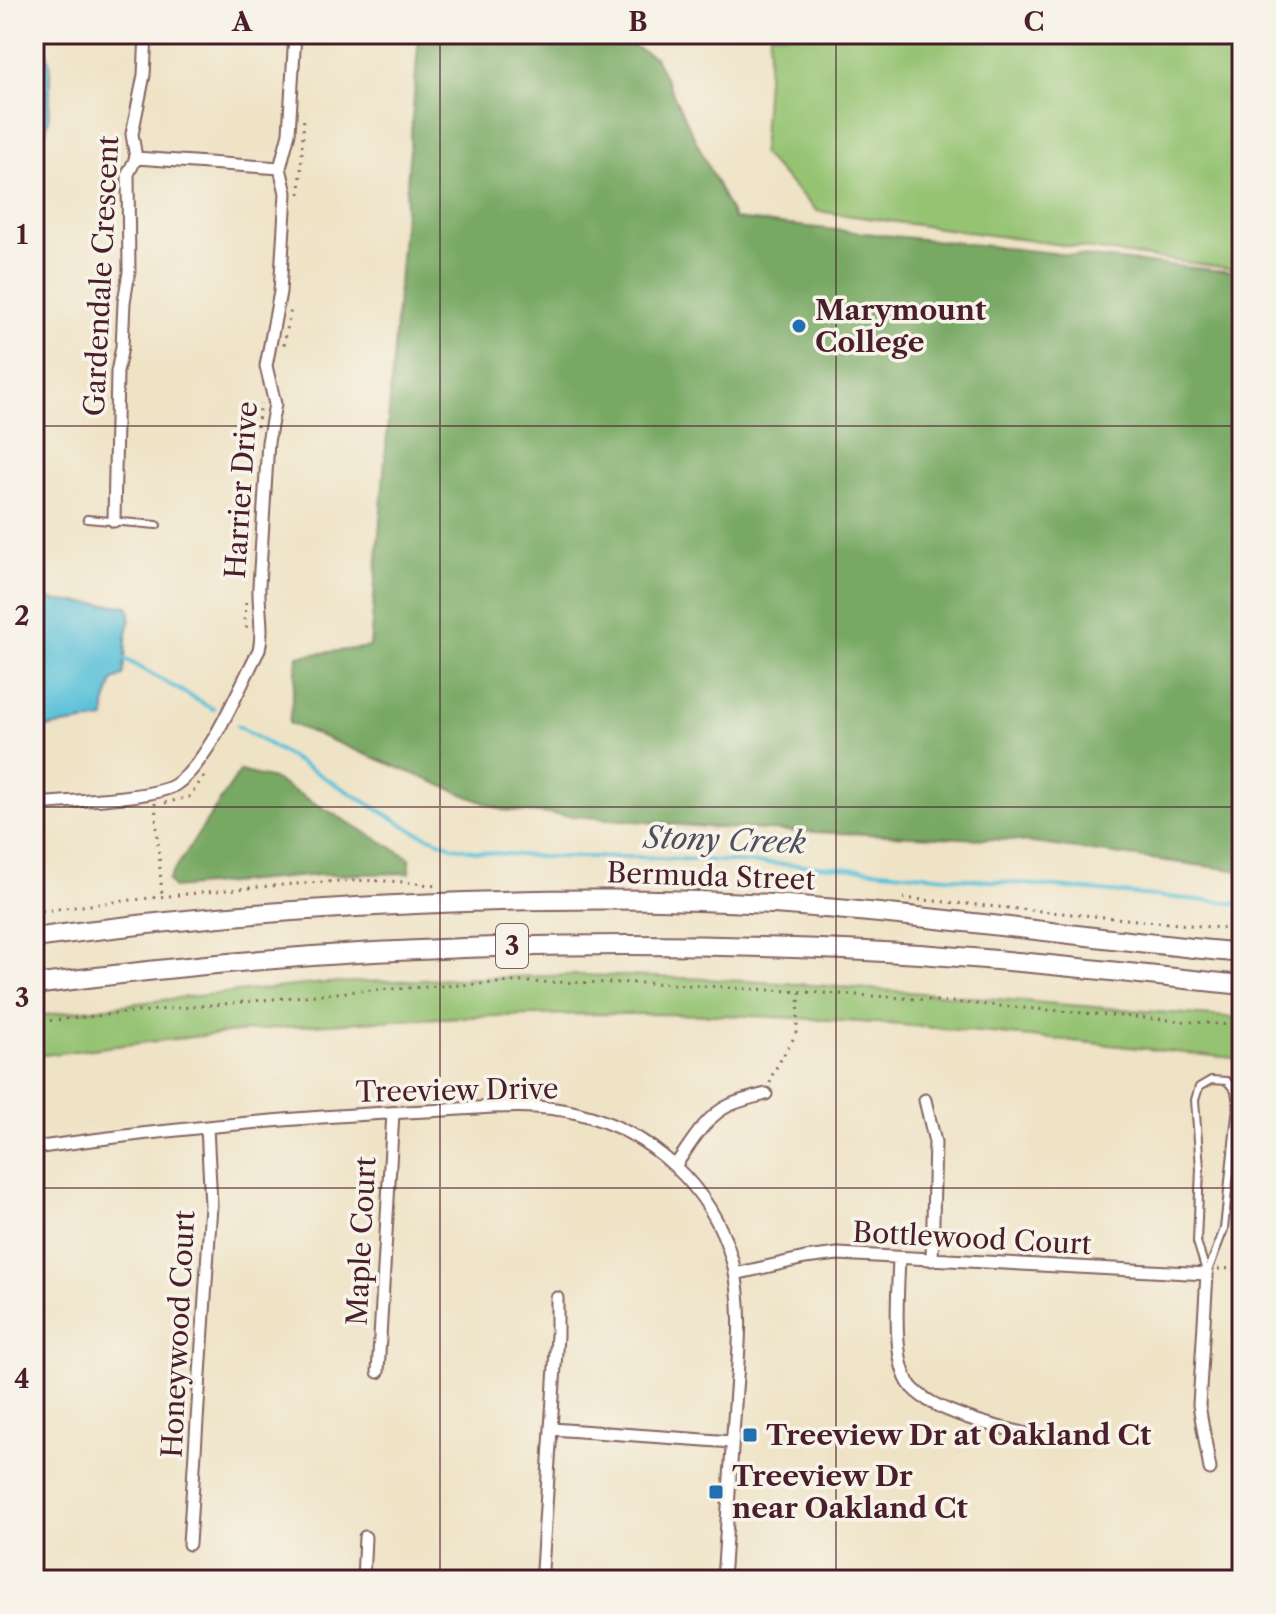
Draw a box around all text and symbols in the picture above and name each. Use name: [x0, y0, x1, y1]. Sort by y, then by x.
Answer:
text: A: [231, 6, 253, 38]
text: B: [628, 6, 648, 38]
text: C: [1024, 6, 1044, 38]
street label: Gardendale Crescent: [77, 135, 125, 417]
text: 1: [16, 219, 28, 251]
place label: Marymount College: [815, 293, 987, 359]
marker: Marymount College: [790, 317, 808, 335]
street label: Harrier Drive: [218, 400, 264, 580]
text: 2: [14, 600, 30, 632]
water label: Stony Creek: [641, 819, 807, 861]
street label: Bermuda Street: [606, 855, 816, 897]
road number: 3: [496, 924, 528, 968]
text: 3: [15, 982, 29, 1014]
street label: Treeview Drive: [355, 1071, 559, 1109]
street label: Maple Court: [340, 1156, 382, 1326]
street label: Honeywood Court: [155, 1209, 201, 1459]
street label: Bottlewood Court: [852, 1215, 1092, 1261]
text: 4: [14, 1363, 30, 1395]
place label: Treeview Dr at Oakland Ct: [766, 1418, 1152, 1452]
marker: Treeview Dr at Oakland Ct: [741, 1426, 759, 1444]
place label: Treeview Dr near Oakland Ct: [732, 1459, 969, 1525]
marker: Treeview Dr near Oakland Ct: [707, 1483, 725, 1501]

